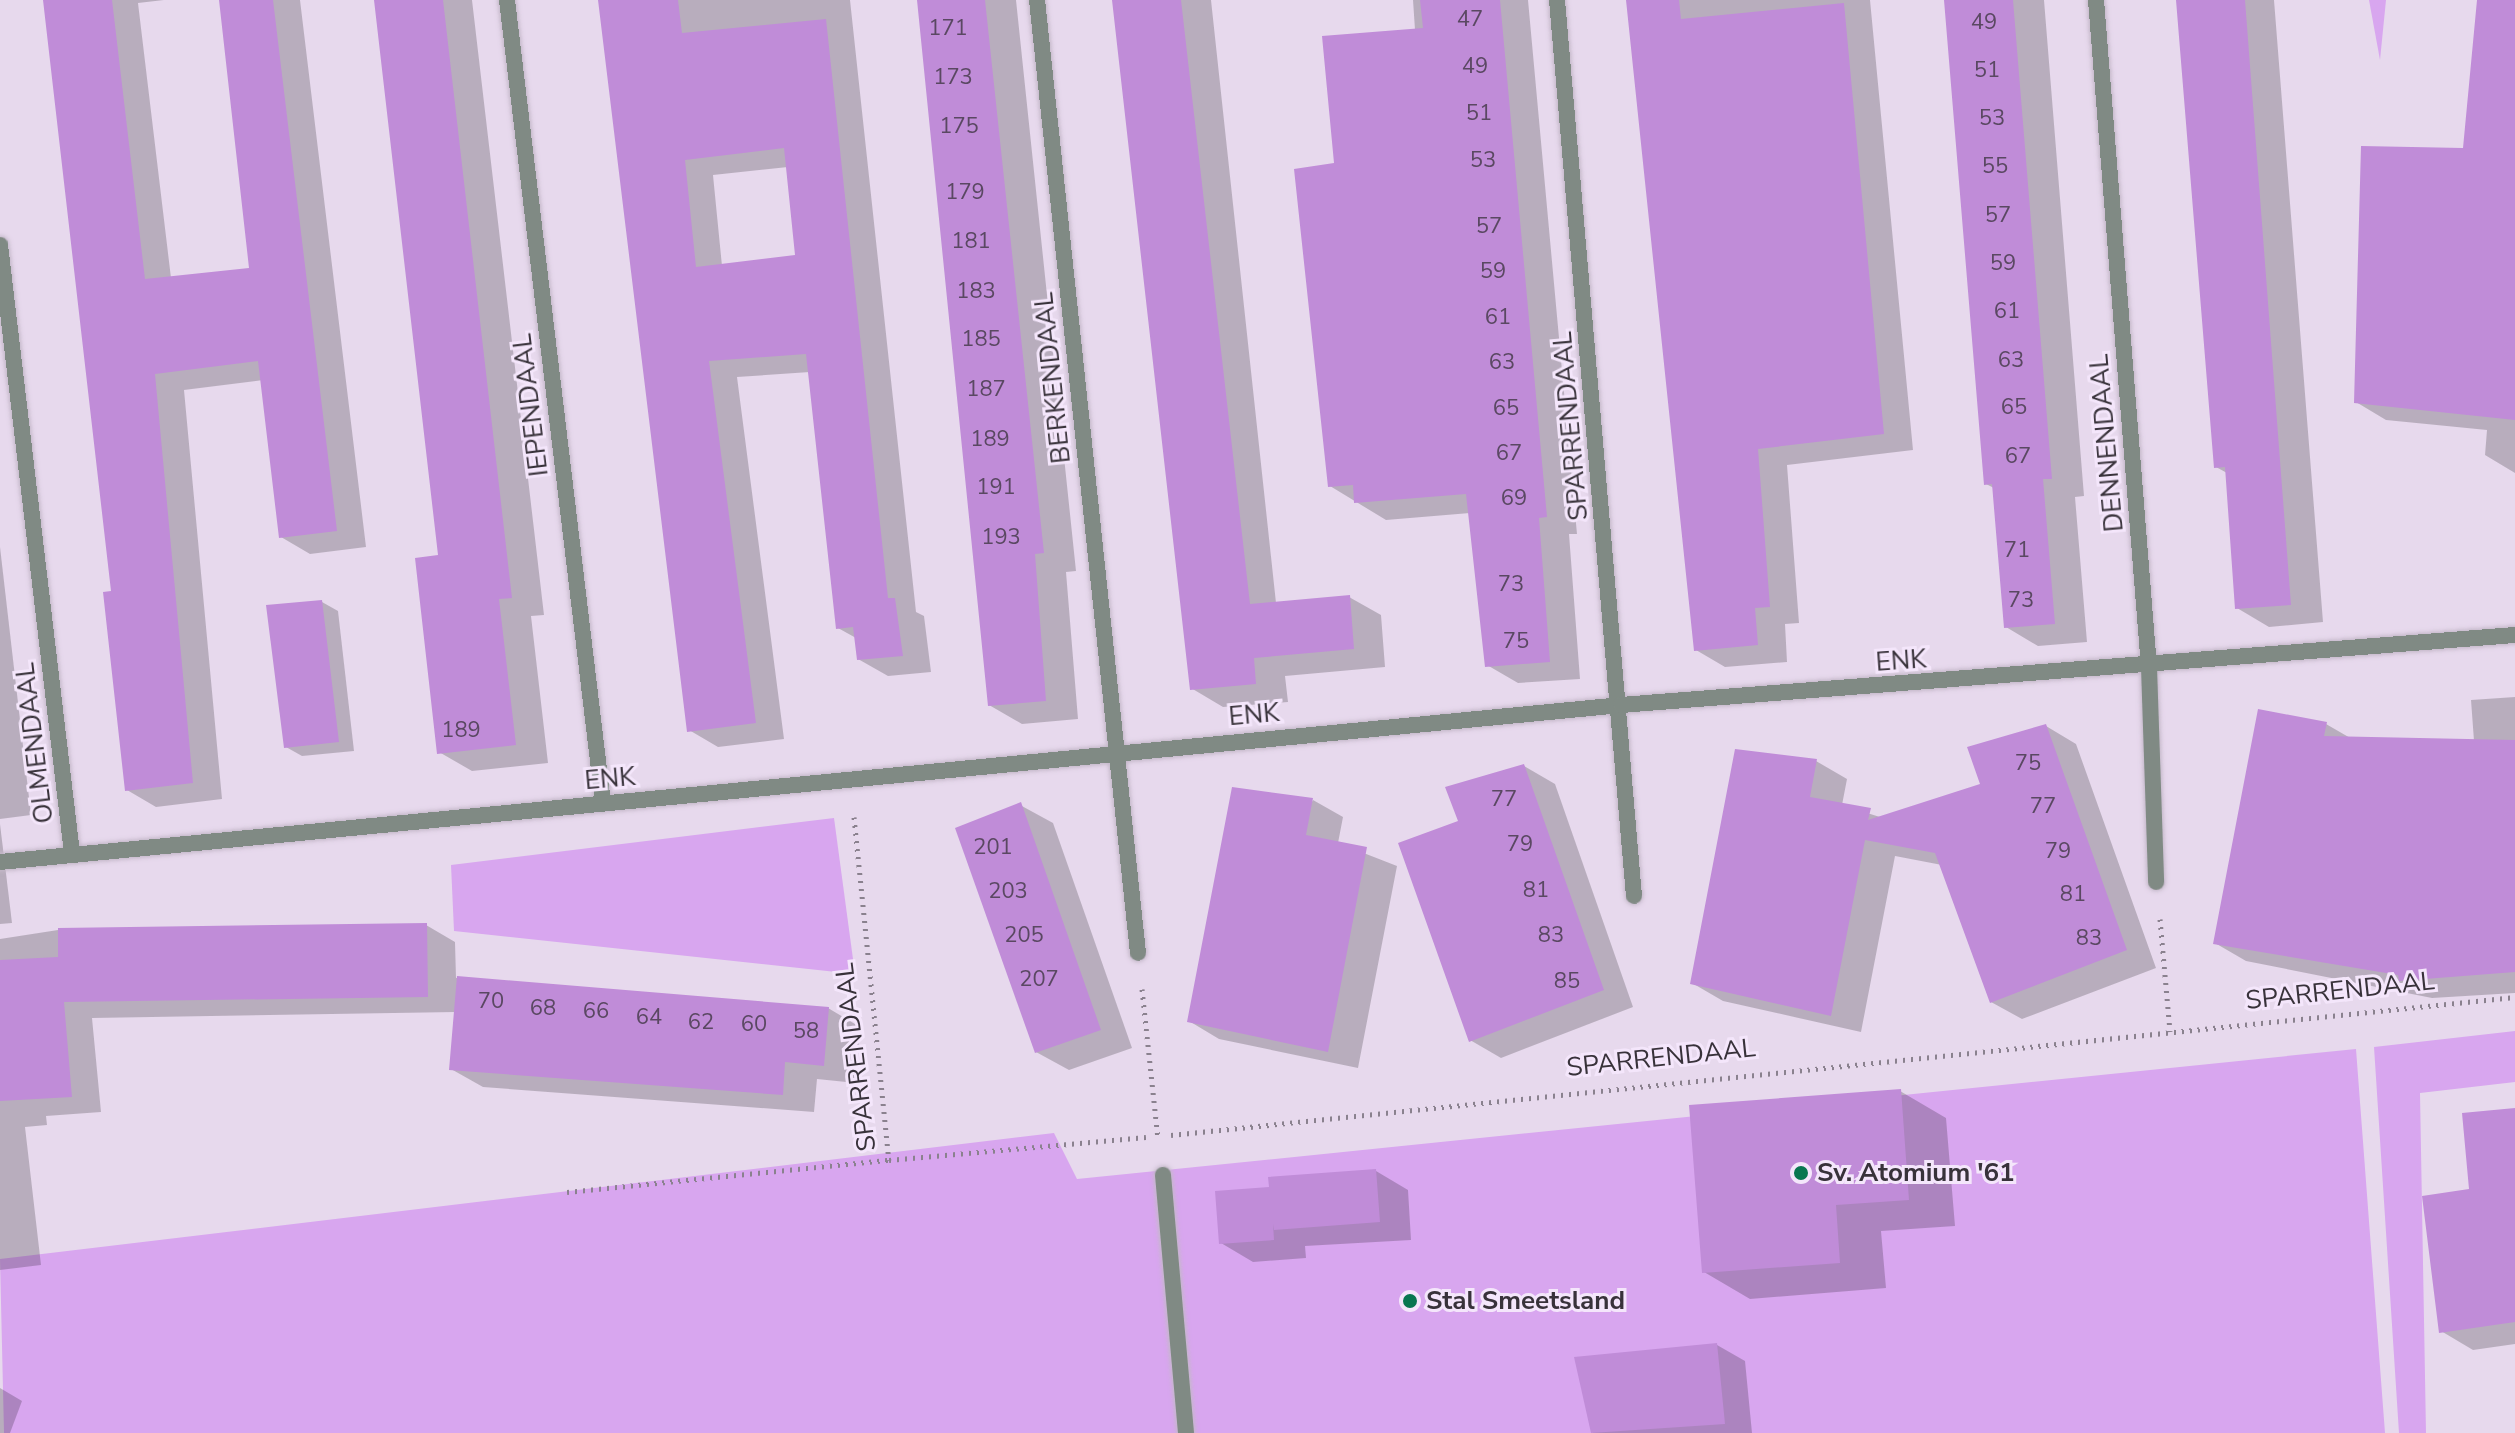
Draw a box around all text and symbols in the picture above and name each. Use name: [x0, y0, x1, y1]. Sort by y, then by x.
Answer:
house number: 47: [1457, 7, 1483, 33]
house number: 49: [1971, 10, 1997, 36]
house number: 171: [928, 16, 968, 42]
house number: 49: [1462, 54, 1488, 80]
house number: 51: [1974, 58, 2000, 84]
house number: 173: [933, 65, 973, 91]
house number: 51: [1466, 101, 1492, 127]
house number: 53: [1979, 106, 2005, 132]
house number: 175: [939, 114, 979, 140]
house number: 53: [1470, 148, 1496, 174]
house number: 55: [1982, 154, 2008, 180]
house number: 179: [945, 180, 985, 206]
house number: 57: [1985, 203, 2011, 229]
house number: 57: [1476, 214, 1502, 240]
house number: 181: [951, 229, 991, 255]
house number: 59: [1990, 251, 2016, 277]
house number: 59: [1480, 259, 1506, 285]
house number: 183: [956, 279, 996, 305]
street label: BERKENDAAL: [1029, 291, 1077, 465]
house number: 61: [1994, 299, 2020, 325]
house number: 61: [1485, 305, 1511, 331]
house number: 185: [961, 327, 1001, 353]
street label: SPARRENDAAL: [1547, 330, 1595, 522]
street label: IEPENDAAL: [507, 332, 555, 478]
house number: 63: [1998, 348, 2024, 374]
house number: 63: [1489, 350, 1515, 376]
street label: DENNENDAAL: [2084, 353, 2130, 533]
house number: 187: [966, 377, 1006, 403]
house number: 65: [2001, 395, 2027, 421]
house number: 65: [1493, 396, 1519, 422]
house number: 189: [970, 427, 1010, 453]
house number: 67: [1496, 441, 1522, 467]
house number: 67: [2005, 444, 2031, 470]
house number: 191: [976, 475, 1016, 501]
house number: 69: [1501, 486, 1527, 512]
house number: 193: [981, 525, 1021, 551]
house number: 71: [2004, 538, 2030, 564]
house number: 73: [1498, 572, 1524, 598]
house number: 73: [2008, 588, 2034, 614]
house number: 75: [1503, 629, 1529, 655]
street label: ENK: [1875, 644, 1927, 678]
street label: OLMENDAAL: [10, 661, 60, 825]
street label: ENK: [1227, 697, 1281, 733]
house number: 189: [441, 718, 481, 744]
house number: 75: [2015, 751, 2041, 777]
street label: ENK: [583, 761, 637, 797]
house number: 77: [1491, 787, 1517, 813]
house number: 77: [2030, 794, 2056, 820]
house number: 79: [1507, 832, 1533, 858]
house number: 201: [973, 835, 1013, 861]
house number: 79: [2045, 839, 2071, 865]
house number: 81: [1523, 878, 1549, 904]
house number: 203: [988, 879, 1028, 905]
house number: 81: [2060, 882, 2086, 908]
house number: 205: [1004, 923, 1044, 949]
house number: 83: [1538, 923, 1564, 949]
house number: 83: [2076, 926, 2102, 952]
street label: SPARRENDAAL: [829, 961, 883, 1153]
street label: SPARRENDAAL: [2244, 966, 2436, 1016]
house number: 207: [1019, 967, 1059, 993]
house number: 85: [1554, 969, 1580, 995]
house number: 70: [478, 989, 504, 1015]
house number: 68: [530, 996, 556, 1022]
house number: 66: [583, 999, 609, 1025]
house number: 64: [636, 1005, 662, 1031]
house number: 62: [688, 1010, 714, 1036]
house number: 60: [741, 1012, 767, 1038]
house number: 58: [793, 1019, 819, 1045]
street label: SPARRENDAAL: [1565, 1033, 1757, 1083]
place label: Sv. Atomium '61: [1817, 1157, 2015, 1189]
marker: Sv. Atomium '61: [1792, 1164, 1810, 1182]
place label: Stal Smeetsland: [1426, 1285, 1625, 1317]
marker: Stal Smeetsland: [1401, 1292, 1419, 1310]

